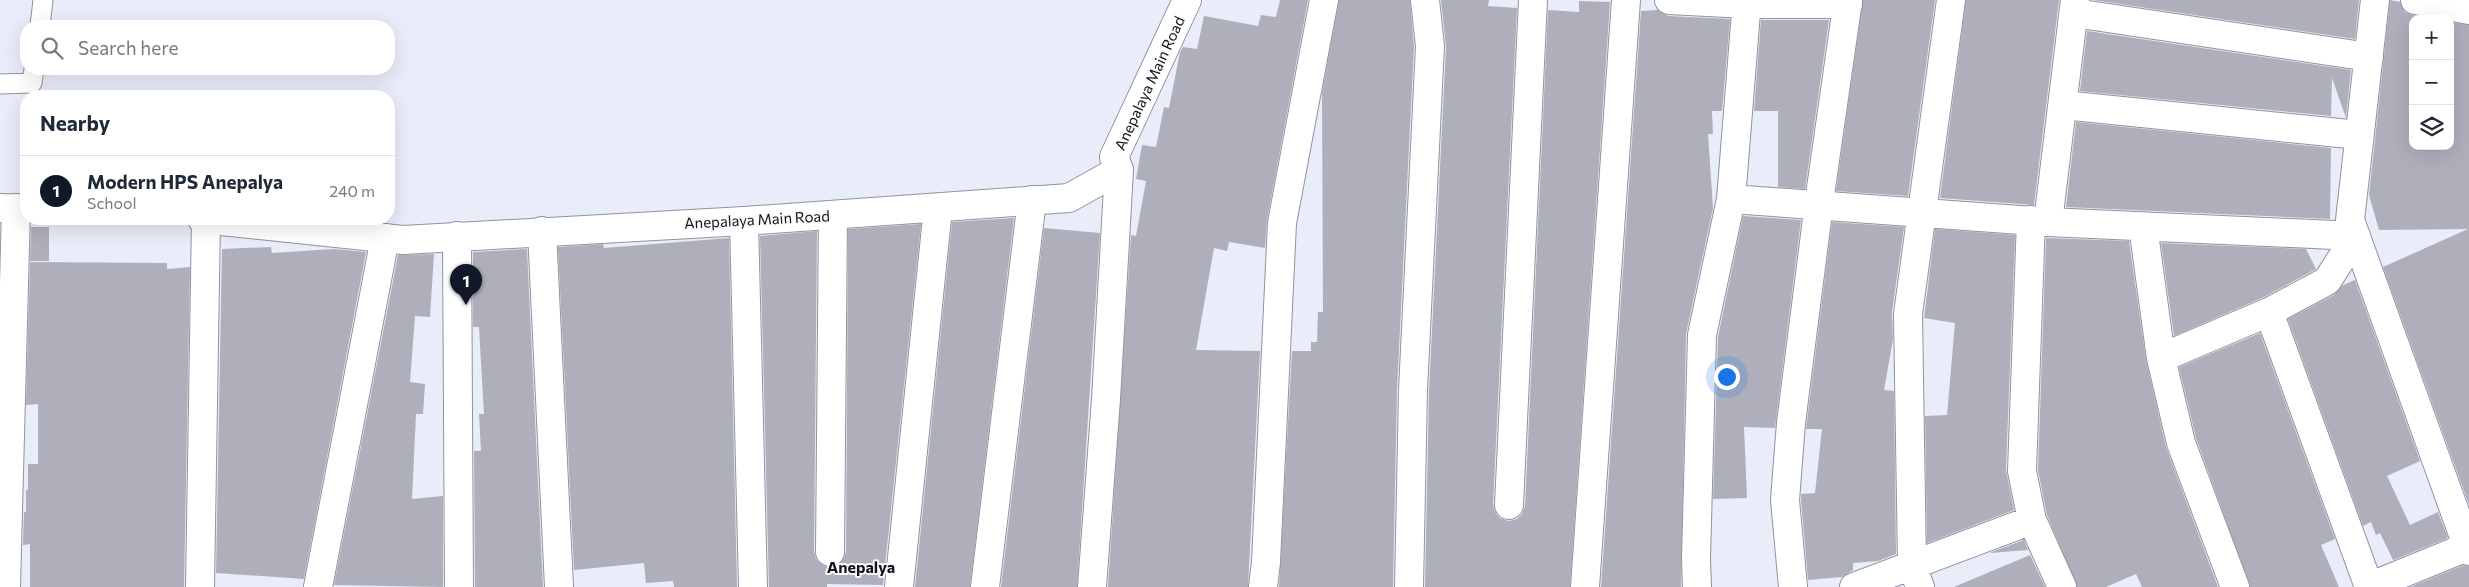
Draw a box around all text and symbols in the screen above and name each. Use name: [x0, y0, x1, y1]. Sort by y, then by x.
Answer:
street label: Anepalaya Main Road: [1110, 13, 1188, 153]
map controls: [2409, 15, 2454, 150]
button: +: [2409, 15, 2454, 60]
search box: [20, 20, 395, 75]
icon: search: [38, 34, 66, 62]
text: Search here: [78, 36, 178, 59]
button: −: [2409, 60, 2454, 105]
button: layers: [2409, 105, 2454, 150]
text: Nearby: [40, 110, 110, 135]
text: Modern HPS Anepalya: [87, 170, 283, 193]
text: 1: [52, 181, 60, 200]
text: 240 m: [329, 181, 375, 200]
text: School: [87, 193, 137, 212]
street label: Anepalaya Main Road: [684, 206, 830, 232]
pin: 1: [450, 264, 482, 305]
your location: [1714, 364, 1740, 390]
district label: Anepalya: [827, 557, 895, 576]

